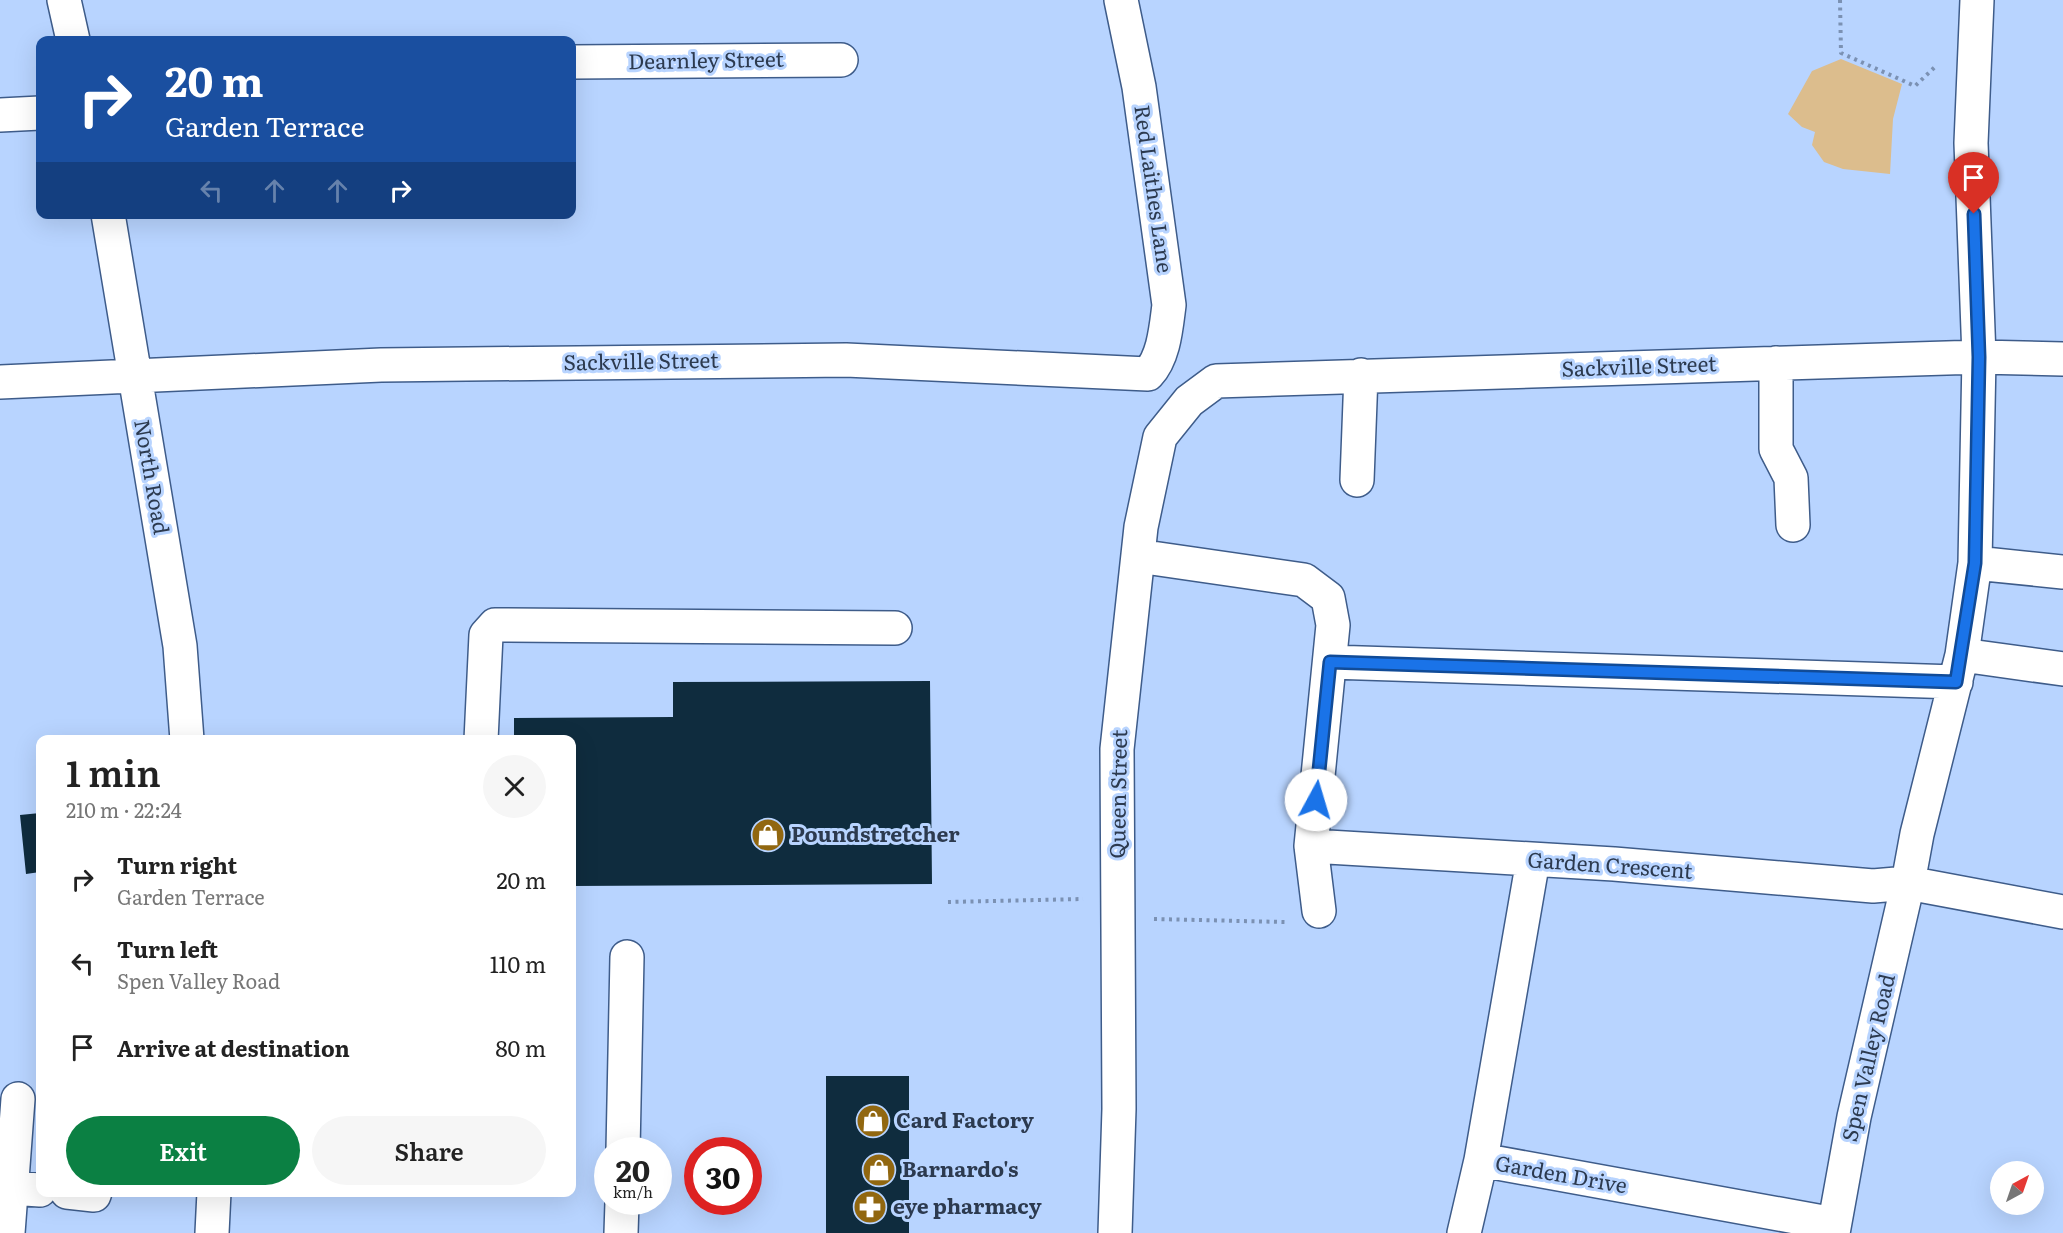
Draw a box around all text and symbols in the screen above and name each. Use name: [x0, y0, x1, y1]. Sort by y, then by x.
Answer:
street label: Dearnley Street: [628, 42, 785, 75]
text: 20 m: [165, 48, 264, 110]
icon: right: [66, 60, 144, 138]
street label: Red Laithes Lane: [1128, 103, 1183, 275]
text: Garden Terrace: [165, 105, 364, 145]
pin: [1948, 152, 1999, 214]
icon: arrive: [1957, 161, 1990, 194]
icon: left: [195, 174, 228, 207]
icon: ahead: [258, 174, 291, 207]
icon: ahead: [321, 174, 354, 207]
icon: right: [384, 174, 417, 207]
street label: Sackville Street: [563, 343, 719, 376]
street label: Sackville Street: [1561, 346, 1717, 383]
street label: North Road: [128, 417, 179, 537]
street label: Queen Street: [1100, 729, 1133, 859]
text: 1 min: [66, 745, 161, 798]
button: close: [483, 755, 546, 818]
position arrow: [1284, 768, 1348, 832]
text: 210 m · 22:24: [66, 794, 182, 824]
shop icon: Poundstretcher: [750, 817, 786, 853]
place label: Poundstretcher: [791, 817, 960, 848]
street label: Garden Crescent: [1527, 842, 1694, 885]
text: Turn right: [117, 848, 237, 881]
icon: right: [66, 863, 99, 896]
text: 20 m: [496, 863, 546, 896]
text: Garden Terrace: [117, 881, 265, 911]
text: Turn left: [117, 932, 218, 965]
icon: left: [66, 947, 99, 980]
text: 110 m: [490, 947, 546, 980]
text: Spen Valley Road: [117, 965, 280, 995]
street label: Spen Valley Road: [1832, 970, 1901, 1144]
icon: arrive: [66, 1031, 99, 1064]
text: Arrive at destination: [117, 1031, 350, 1064]
text: 80 m: [495, 1031, 546, 1064]
shop icon: Card Factory: [855, 1103, 891, 1139]
place label: Card Factory: [896, 1103, 1034, 1134]
button: Exit: [66, 1116, 300, 1185]
button: Share: [312, 1116, 546, 1185]
speed limit sign: 30: [684, 1137, 762, 1215]
street label: Garden Drive: [1493, 1146, 1630, 1199]
text: 20: [616, 1147, 650, 1191]
shop icon: Barnardo's: [861, 1152, 897, 1188]
place label: Barnardo's: [902, 1152, 1019, 1183]
north arrow: [1990, 1161, 2044, 1215]
map controls: [1990, 1161, 2044, 1215]
text: km/h: [613, 1180, 653, 1203]
pharmacy icon: eye pharmacy: [852, 1189, 888, 1225]
place label: eye pharmacy: [893, 1189, 1042, 1220]

